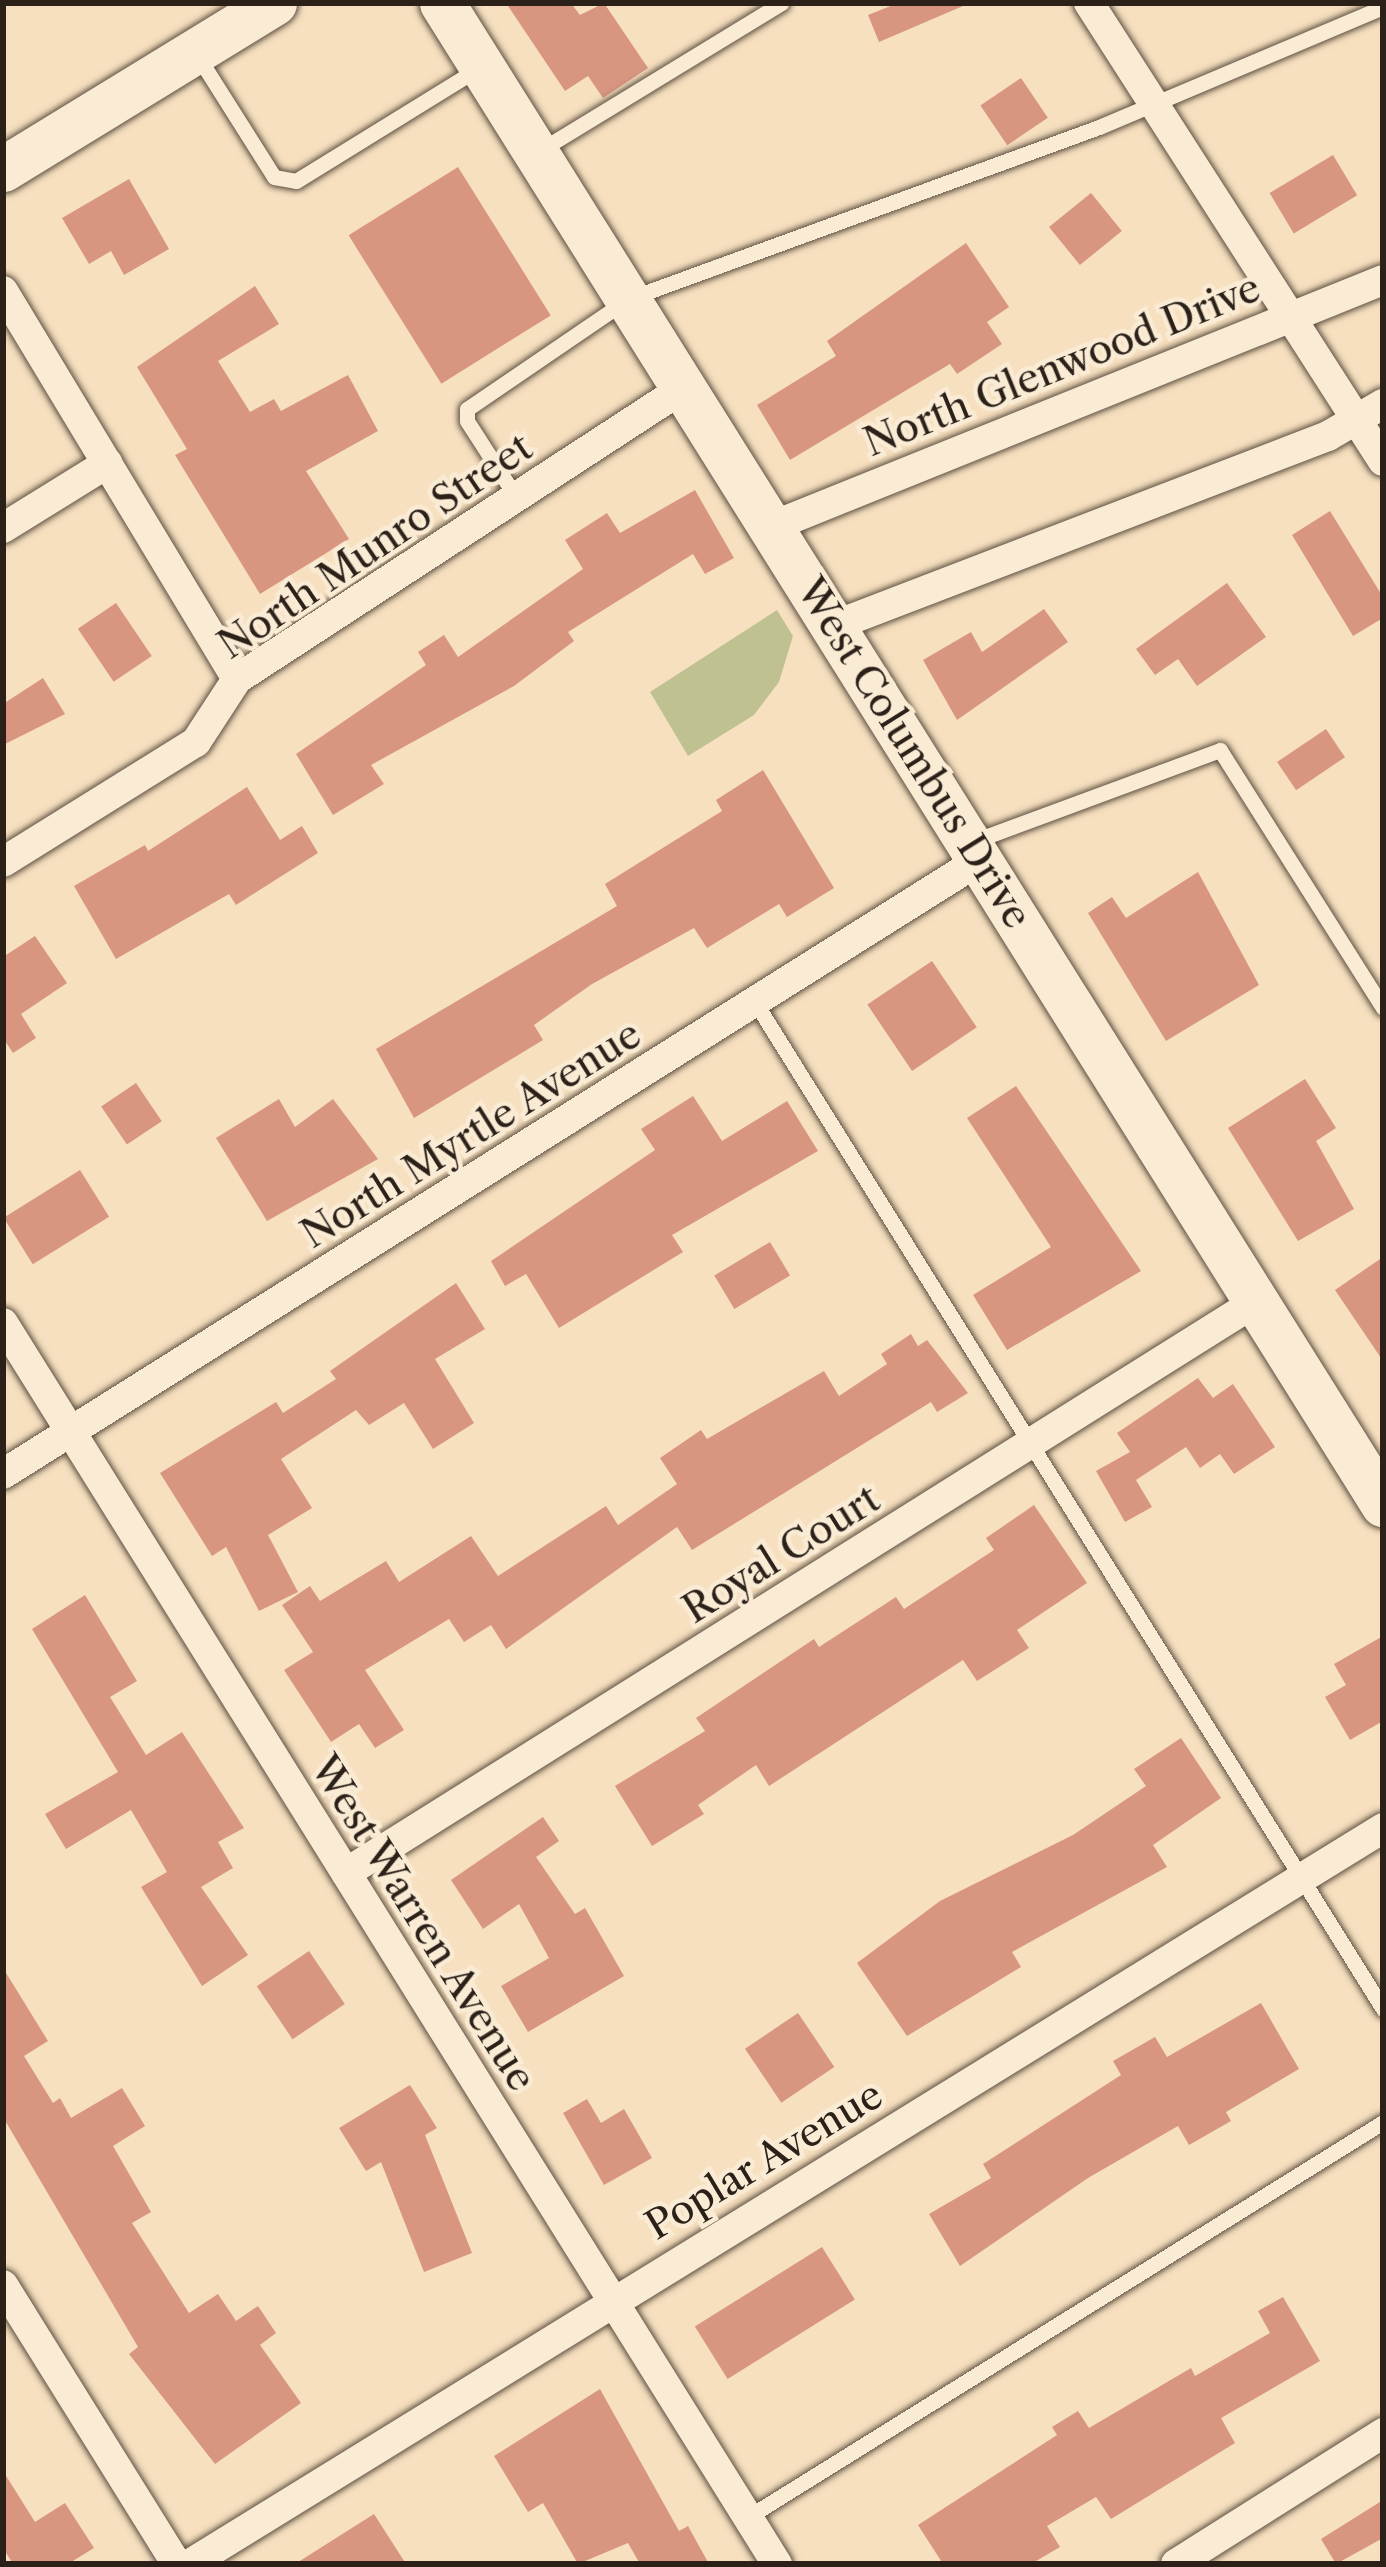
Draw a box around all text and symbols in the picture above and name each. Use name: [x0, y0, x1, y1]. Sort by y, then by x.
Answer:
street label: North Glenwood Drive: [857, 264, 1267, 466]
street label: North Munro Street: [209, 424, 541, 668]
street label: West Columbus Drive: [787, 569, 1041, 937]
street label: North Myrtle Avenue: [292, 1010, 650, 1258]
street label: Royal Court: [674, 1475, 888, 1633]
street label: West Warren Avenue: [300, 1745, 546, 2101]
street label: Poplar Avenue: [636, 2070, 892, 2250]

